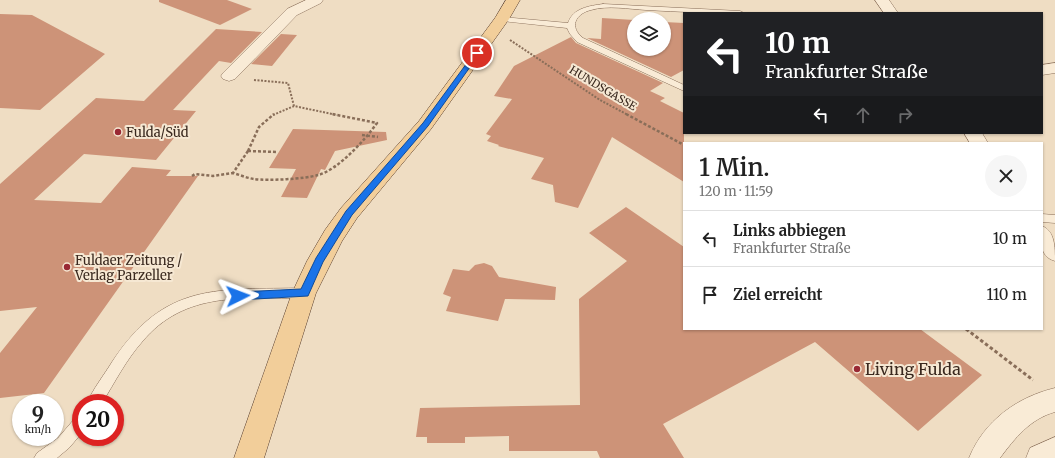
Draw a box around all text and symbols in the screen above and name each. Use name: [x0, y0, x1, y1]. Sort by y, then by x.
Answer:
map controls: [627, 12, 671, 56]
button: layers: [627, 12, 671, 56]
text: 10 m: [765, 25, 830, 61]
icon: left: [699, 28, 751, 80]
pin: [460, 36, 494, 70]
icon: arrive: [466, 42, 488, 64]
text: Frankfurter Straße: [765, 60, 928, 83]
street label: HUNDSGASSE: [567, 62, 639, 114]
icon: left: [810, 104, 832, 126]
icon: ahead: [852, 104, 874, 126]
icon: right: [894, 104, 916, 126]
place label: Fulda/Süd: [126, 124, 189, 141]
marker: Fulda/Süd: [113, 127, 123, 137]
text: 1 Min.: [699, 152, 770, 183]
button: close: [985, 155, 1027, 197]
text: 120 m · 11:59: [699, 183, 773, 200]
text: Links abbiegen: [733, 221, 846, 240]
icon: left: [699, 228, 721, 250]
text: 10 m: [993, 229, 1027, 248]
text: Frankfurter Straße: [733, 240, 850, 257]
place label: Fuldaer Zeitung / Verlag Parzeller: [74, 252, 182, 284]
marker: Fuldaer Zeitung / Verlag Parzeller: [62, 262, 72, 272]
position arrow: [217, 275, 259, 317]
icon: arrive: [699, 284, 721, 306]
text: Ziel erreicht: [733, 285, 823, 304]
text: 110 m: [986, 285, 1027, 304]
place label: Living Fulda: [865, 359, 961, 379]
marker: Living Fulda: [852, 364, 862, 374]
speed limit sign: 20: [72, 394, 124, 446]
text: 9: [32, 402, 44, 427]
text: km/h: [25, 423, 51, 436]

